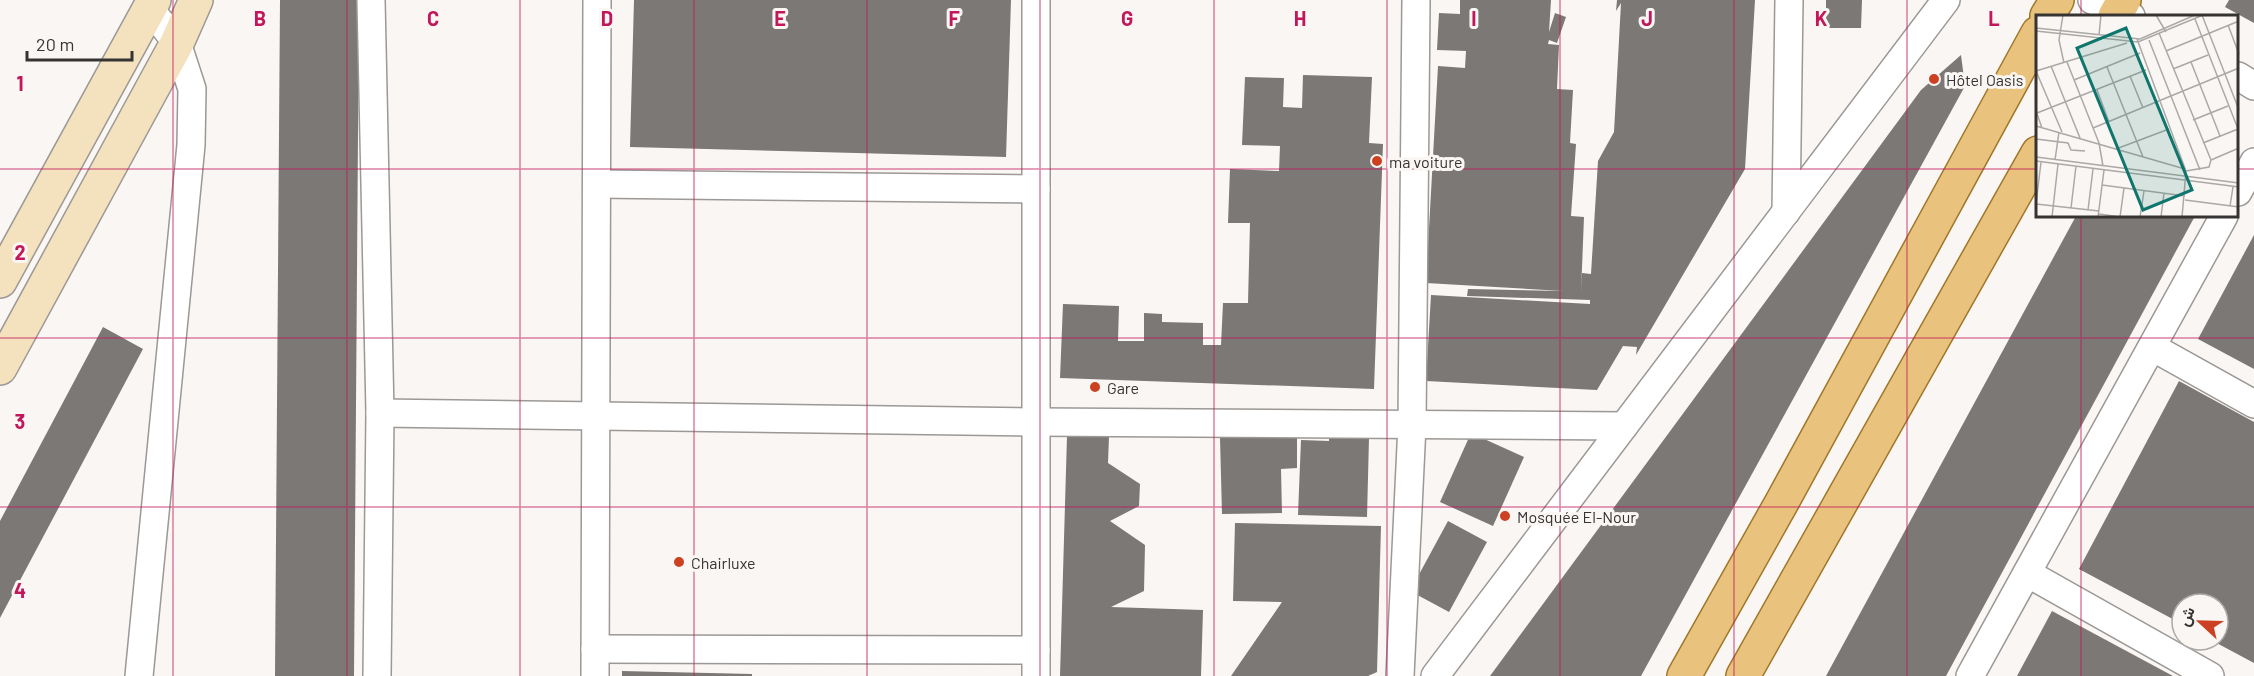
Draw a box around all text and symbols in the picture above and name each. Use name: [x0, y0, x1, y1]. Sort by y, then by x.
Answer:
text: B: [254, 6, 266, 30]
text: C: [427, 6, 439, 30]
text: D: [601, 6, 613, 30]
text: E: [774, 6, 786, 30]
text: F: [948, 6, 960, 30]
text: G: [1121, 6, 1133, 30]
text: H: [1294, 6, 1306, 30]
text: I: [1471, 6, 1477, 30]
text: J: [1641, 6, 1653, 30]
text: K: [1815, 6, 1828, 30]
text: L: [1988, 6, 2000, 30]
inset map: [2036, 15, 2239, 218]
scale bar: [27, 24, 132, 62]
text: 20 m: [36, 33, 74, 55]
place label: Hôtel Oasis: [1946, 70, 2023, 89]
text: 1: [16, 71, 24, 95]
marker: Hôtel Oasis: [1927, 72, 1941, 86]
place label: ma voiture: [1389, 152, 1462, 171]
marker: ma voiture: [1370, 154, 1384, 168]
text: 2: [14, 240, 26, 264]
place label: Gare: [1107, 378, 1139, 397]
marker: Gare: [1088, 380, 1102, 394]
text: 3: [15, 409, 25, 433]
place label: Mosquée El-Nour: [1517, 507, 1636, 526]
marker: Mosquée El-Nour: [1498, 509, 1512, 523]
place label: Chairluxe: [691, 553, 756, 572]
marker: Chairluxe: [672, 555, 686, 569]
text: 4: [14, 578, 26, 602]
north arrow: [2170, 592, 2230, 652]
text: ش: [2173, 604, 2199, 629]

